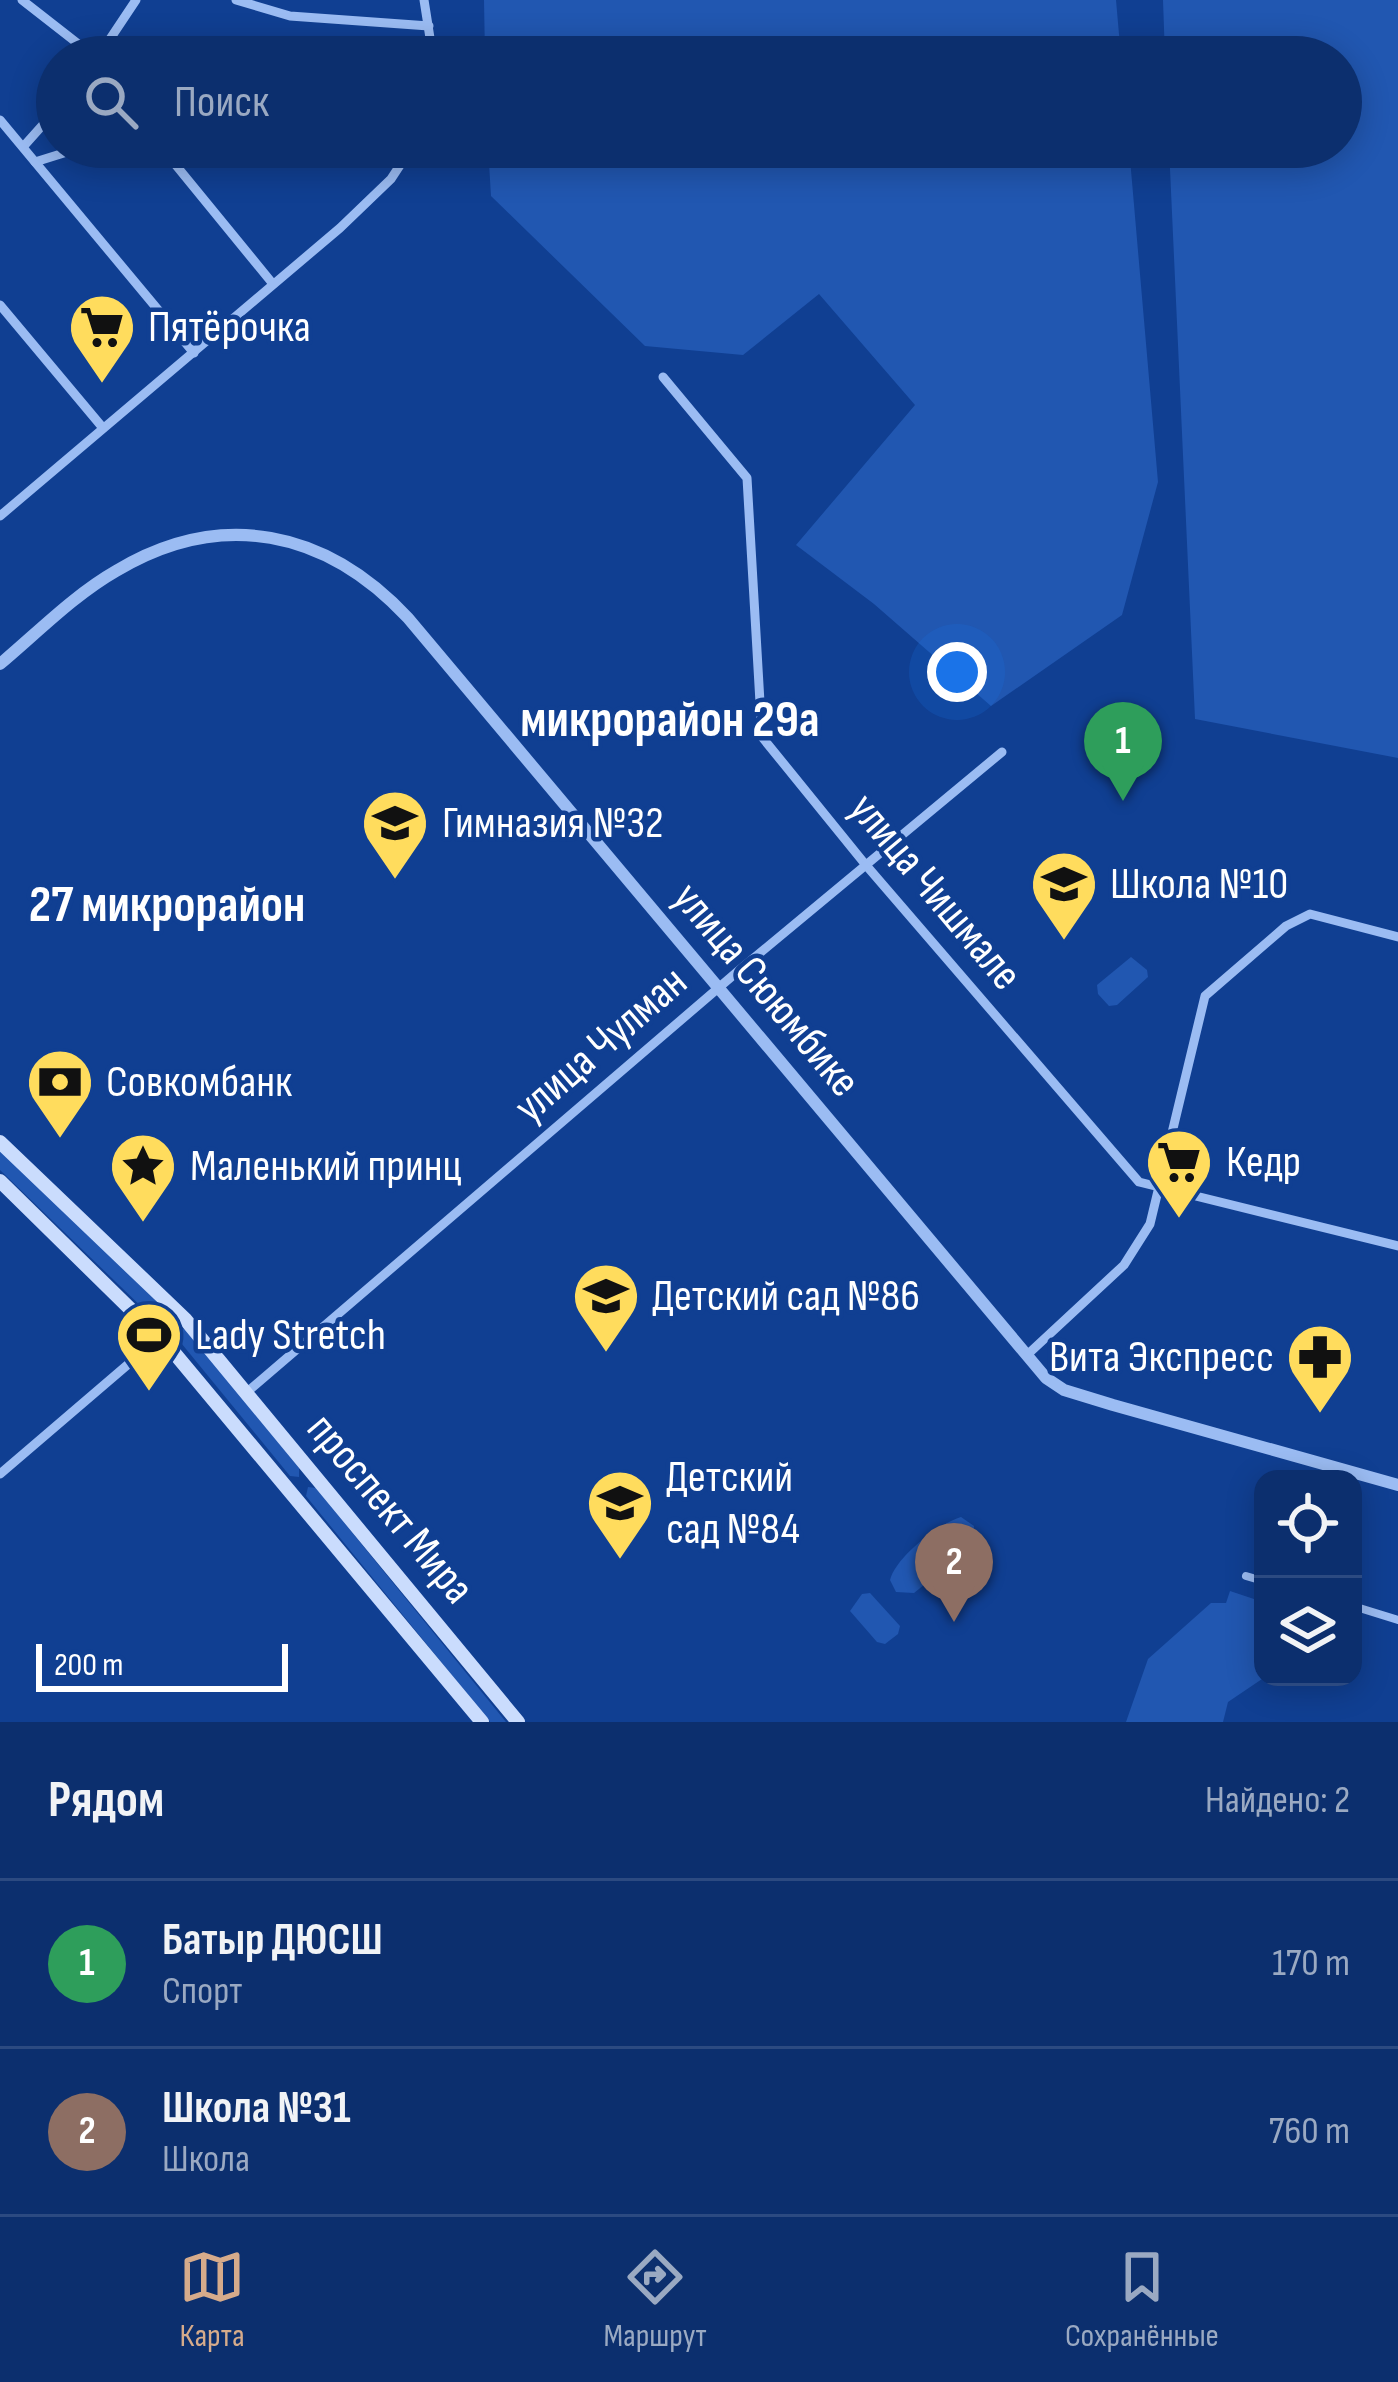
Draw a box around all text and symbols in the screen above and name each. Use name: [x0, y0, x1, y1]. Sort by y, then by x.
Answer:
search box: [36, 36, 1362, 168]
icon: search: [78, 69, 144, 135]
text: Поиск: [174, 75, 269, 130]
supermarket icon: Пятёрочка: [67, 292, 137, 386]
place label: Пятёрочка: [148, 300, 311, 355]
your location: [927, 642, 987, 702]
district label: микрорайон 29а: [520, 690, 820, 751]
pin: 1: [1084, 702, 1162, 801]
street label: улица Чишмале: [837, 782, 1033, 1002]
school or university icon: Гимназия №32: [360, 788, 430, 882]
place label: Гимназия №32: [442, 796, 664, 851]
school or university icon: Школа №10: [1029, 849, 1099, 943]
place label: Школа №10: [1110, 857, 1288, 912]
street label: улица Сююмбике: [661, 872, 871, 1108]
district label: 27 микрорайон: [29, 875, 305, 936]
street label: улица Чулман: [503, 955, 699, 1135]
bank icon: Совкомбанк: [25, 1047, 95, 1141]
place label: Совкомбанк: [106, 1055, 292, 1110]
supermarket icon: Кедр: [1144, 1127, 1214, 1221]
place icon: Маленький принц: [108, 1131, 178, 1225]
place label: Кедр: [1226, 1135, 1301, 1190]
place label: Маленький принц: [190, 1139, 462, 1194]
school or university icon: Детский сад №86: [571, 1261, 641, 1355]
place label: Детский сад №86: [652, 1269, 920, 1324]
sports icon: Lady Stretch: [114, 1300, 184, 1394]
place label: Lady Stretch: [195, 1308, 386, 1363]
pharmacy icon: Вита Экспресс: [1285, 1322, 1355, 1416]
place label: Вита Экспресс: [1049, 1330, 1274, 1385]
street label: проспект Мира: [295, 1403, 485, 1615]
place label: Детский сад №84: [666, 1450, 800, 1557]
school or university icon: Детский сад №84: [585, 1468, 655, 1562]
map controls: [1254, 1470, 1362, 1686]
button: locate: [1254, 1470, 1362, 1578]
pin: 2: [915, 1523, 993, 1622]
button: layers: [1254, 1578, 1362, 1686]
scale bar: [36, 1638, 288, 1691]
text: 200 m: [54, 1645, 123, 1685]
text: Рядом: [48, 1770, 164, 1831]
text: Найдено: 2: [1205, 1777, 1350, 1824]
text: Батыр ДЮСШ: [162, 1913, 383, 1968]
text: 1: [79, 1940, 95, 1987]
text: 170 m: [1272, 1940, 1350, 1987]
text: Спорт: [162, 1968, 243, 2015]
text: Школа №31: [162, 2081, 351, 2136]
text: 2: [78, 2108, 96, 2155]
text: 760 m: [1269, 2108, 1350, 2155]
text: Школа: [162, 2136, 250, 2183]
tab: Карта: [179, 2244, 245, 2356]
tab: Маршрут: [603, 2244, 707, 2356]
tab: Сохранённые: [1065, 2244, 1219, 2356]

